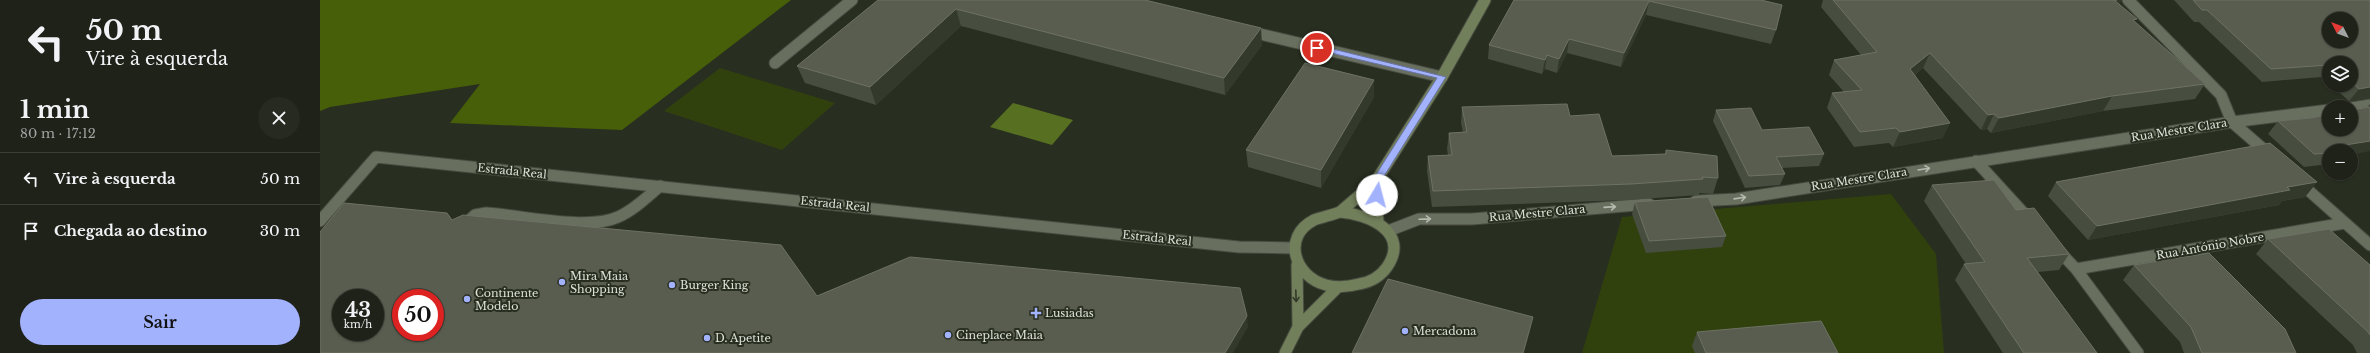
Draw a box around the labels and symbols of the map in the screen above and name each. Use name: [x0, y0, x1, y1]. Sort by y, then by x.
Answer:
north arrow: [2322, 12, 2358, 48]
pin: [1300, 31, 1334, 65]
street label: Rua Mestre Clara: [2130, 115, 2229, 144]
street label: Estrada Real: [477, 160, 548, 182]
street label: Rua Mestre Clara: [1810, 164, 1909, 193]
one-way arrow: [1917, 165, 1930, 173]
position arrow: [1356, 174, 1398, 216]
street label: Estrada Real: [800, 193, 871, 215]
one-way arrow: [1733, 194, 1746, 202]
street label: Rua Mestre Clara: [1488, 202, 1587, 224]
one-way arrow: [1603, 204, 1616, 211]
one-way arrow: [1418, 216, 1431, 223]
street label: Estrada Real: [1122, 227, 1193, 249]
street label: Rua António Nobre: [2155, 230, 2265, 262]
place label: Mira Maia Shopping: [570, 269, 629, 296]
marker: Mira Maia Shopping: [557, 277, 567, 287]
place label: Burger King: [680, 278, 749, 292]
marker: Burger King: [667, 280, 677, 290]
place label: Continente Modelo: [475, 286, 538, 313]
speed limit sign: 50: [392, 289, 444, 341]
one-way arrow: [1293, 289, 1300, 302]
marker: Continente Modelo: [462, 294, 472, 304]
place label: Lusiadas: [1045, 306, 1094, 320]
marker: Lusiadas: [1030, 307, 1042, 319]
place label: Mercadona: [1413, 324, 1477, 338]
marker: Mercadona: [1400, 326, 1410, 336]
place label: Cineplace Maia: [956, 328, 1044, 342]
marker: Cineplace Maia: [943, 330, 953, 340]
place label: D. Apetite: [715, 331, 771, 345]
marker: D. Apetite: [702, 333, 712, 343]

